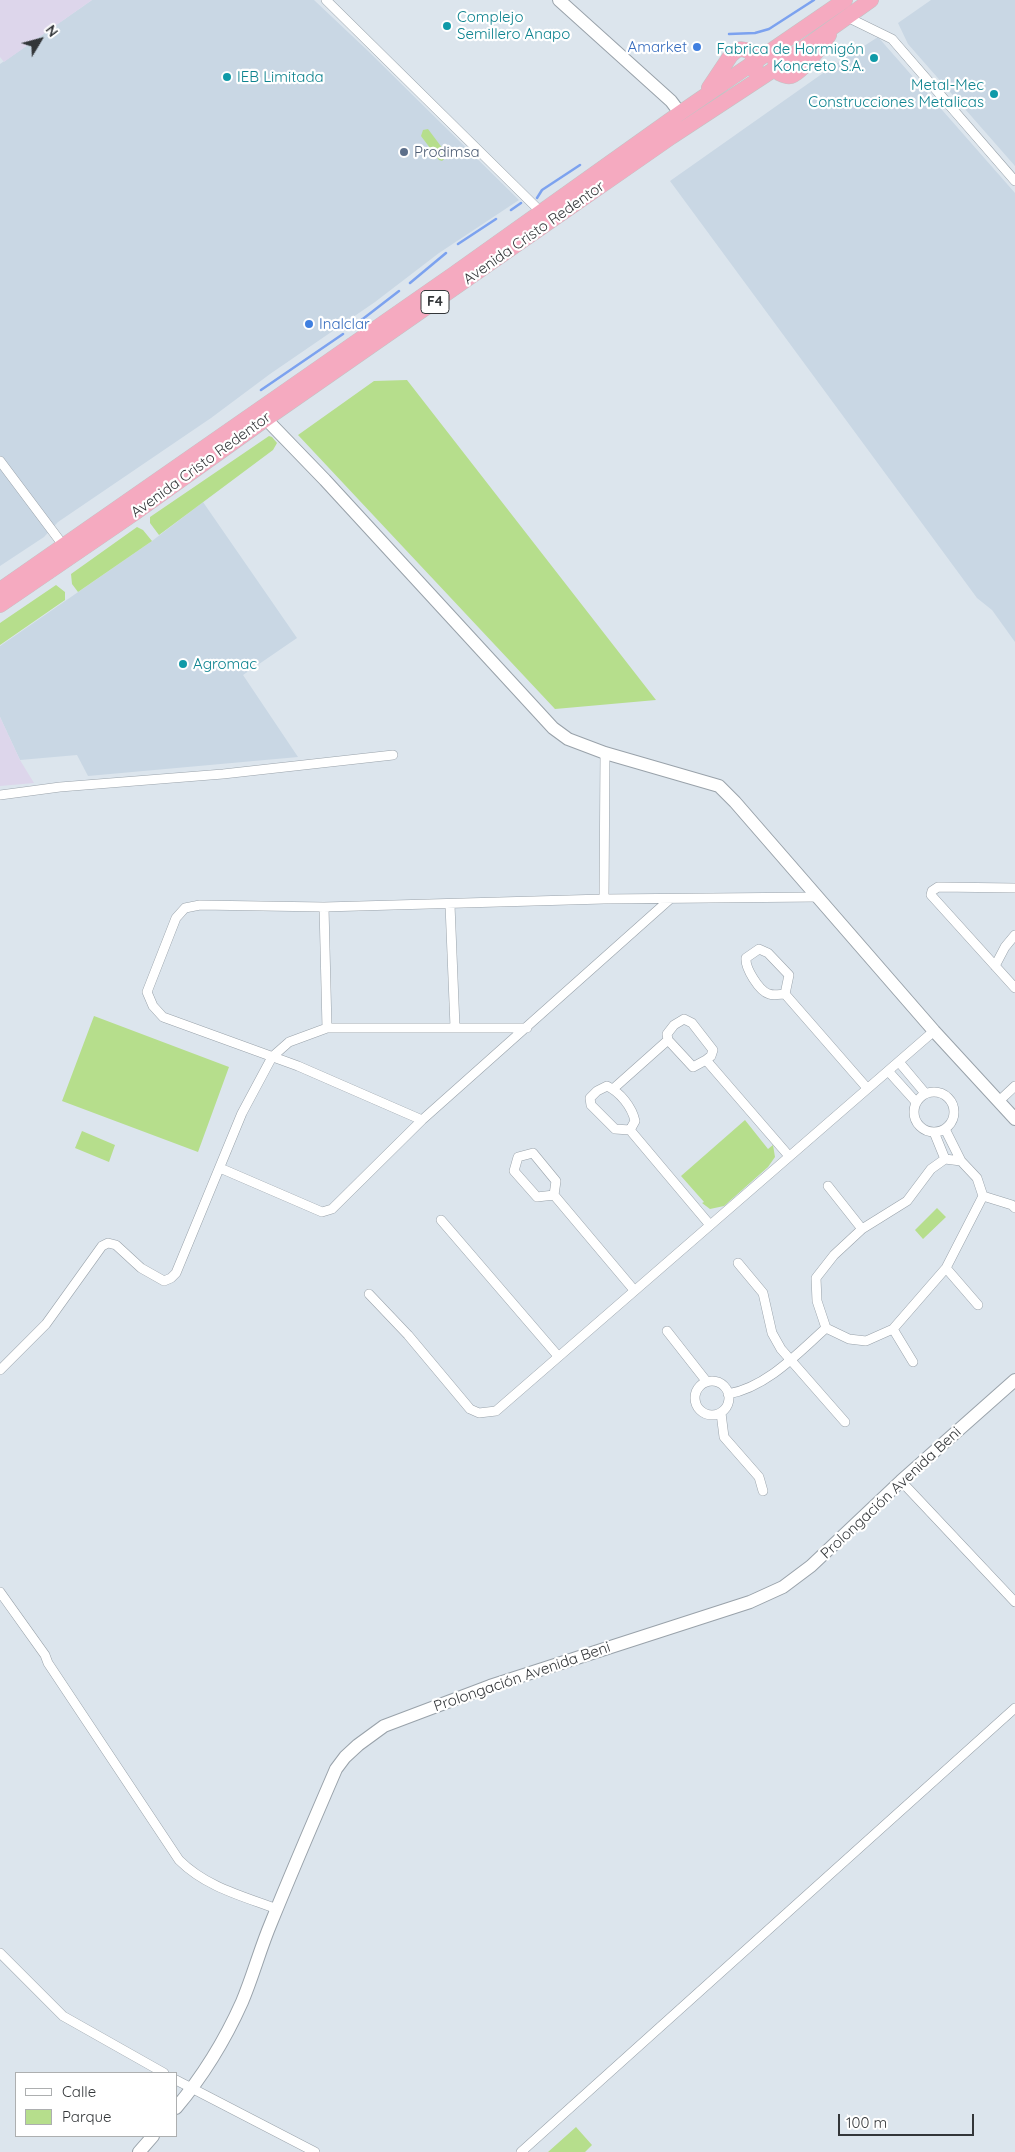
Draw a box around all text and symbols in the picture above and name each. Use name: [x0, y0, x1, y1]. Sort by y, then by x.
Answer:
place label: Complejo Semillero Anapo: [457, 8, 570, 43]
north arrow: [15, 15, 65, 65]
marker: Complejo Semillero Anapo: [441, 20, 453, 32]
text: N: [42, 21, 62, 40]
place label: Amarket: [627, 38, 687, 56]
place label: Fabrica de Hormigón Koncreto S.A.: [716, 40, 864, 75]
marker: Amarket: [691, 41, 703, 53]
marker: Fabrica de Hormigón Koncreto S.A.: [868, 52, 880, 64]
place label: IEB Limitada: [237, 68, 324, 86]
marker: IEB Limitada: [221, 71, 233, 83]
place label: Metal-Mec Construcciones Metalicas: [808, 76, 984, 111]
marker: Metal-Mec Construcciones Metalicas: [988, 88, 1000, 100]
place label: Prodimsa: [414, 143, 480, 161]
marker: Prodimsa: [398, 146, 410, 158]
street label: Avenida Cristo Redentor: [460, 177, 608, 289]
road number: F4: [421, 290, 449, 314]
place label: Inalclar: [319, 315, 370, 333]
marker: Inalclar: [303, 318, 315, 330]
street label: Avenida Cristo Redentor: [128, 408, 274, 522]
place label: Agromac: [193, 655, 257, 673]
marker: Agromac: [177, 658, 189, 670]
street label: Prolongación Avenida Beni: [817, 1423, 965, 1563]
street label: Prolongación Avenida Beni: [431, 1638, 613, 1716]
legend: [15, 2072, 178, 2137]
text: Calle: [62, 2082, 96, 2101]
scale bar: [840, 2104, 976, 2136]
text: Parque: [62, 2107, 112, 2126]
text: 100 m: [846, 2113, 887, 2132]

